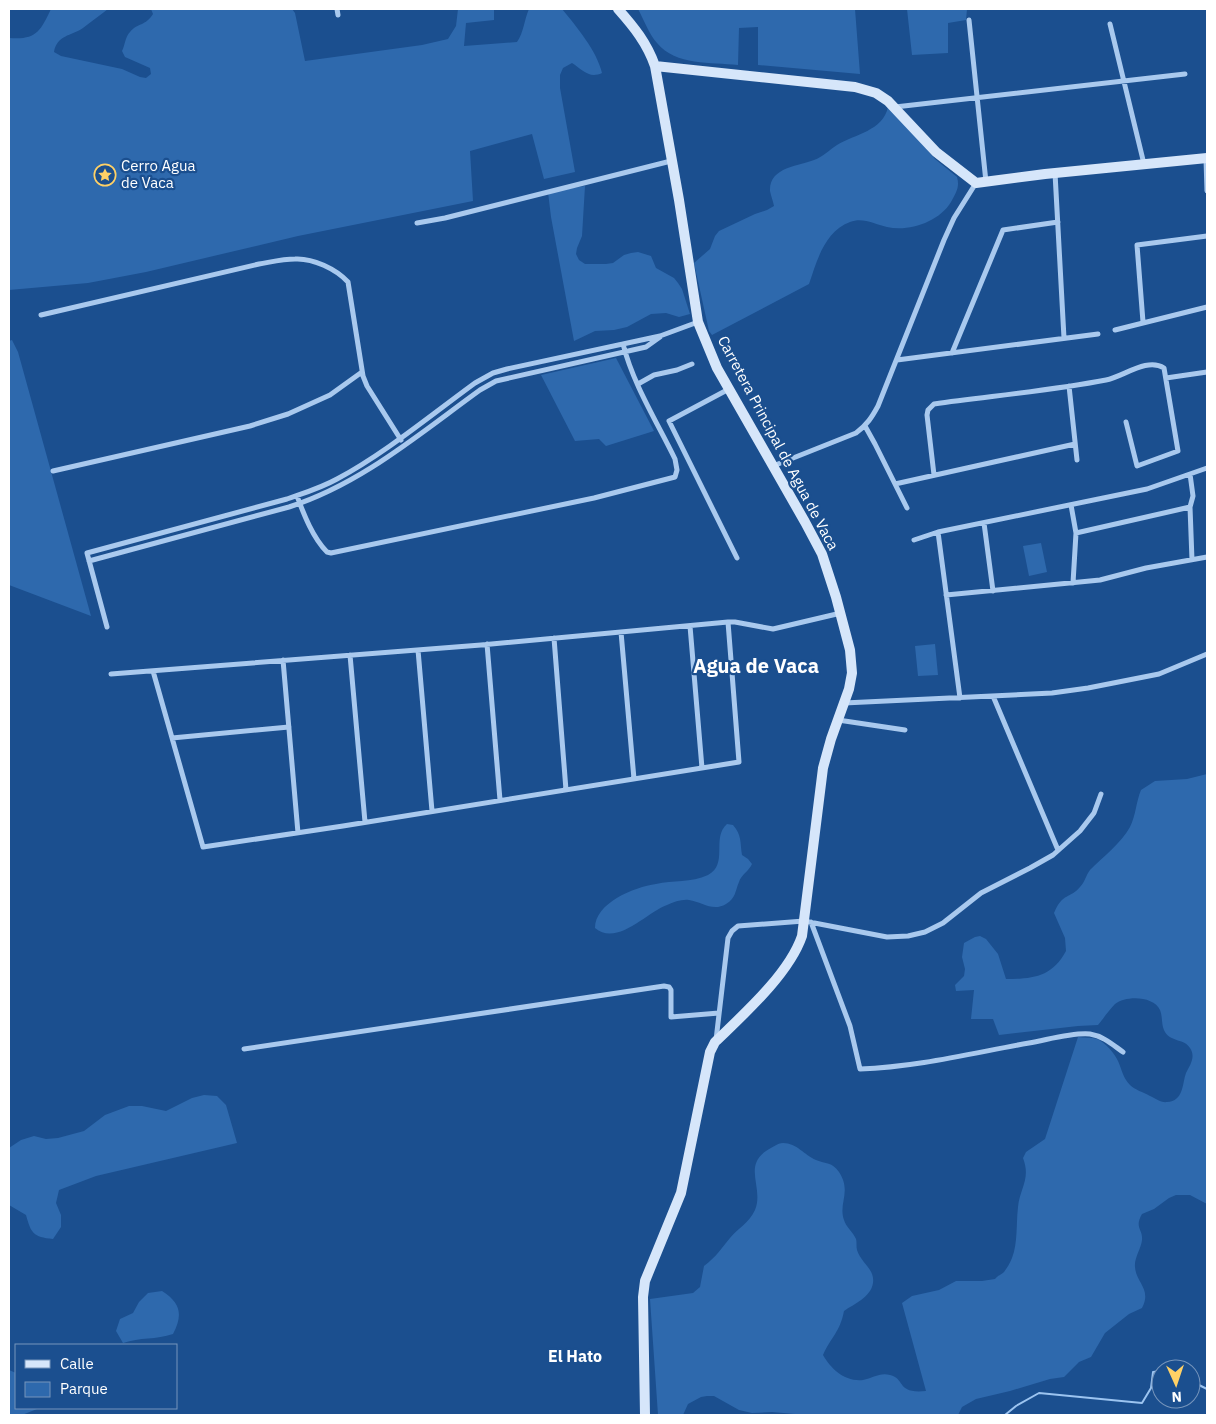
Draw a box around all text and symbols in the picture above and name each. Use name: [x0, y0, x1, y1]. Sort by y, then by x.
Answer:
place label: Cerro Agua de Vaca: [121, 156, 195, 192]
place icon: Cerro Agua de Vaca: [93, 163, 117, 187]
street label: Carretera Principal de Agua de Vaca: [714, 332, 843, 553]
district label: Agua de Vaca: [693, 652, 819, 679]
legend: [15, 1344, 178, 1409]
district label: El Hato: [548, 1346, 602, 1366]
text: Calle: [60, 1354, 94, 1373]
north arrow: [1151, 1359, 1201, 1409]
text: Parque: [60, 1379, 108, 1398]
text: N: [1171, 1388, 1182, 1406]

